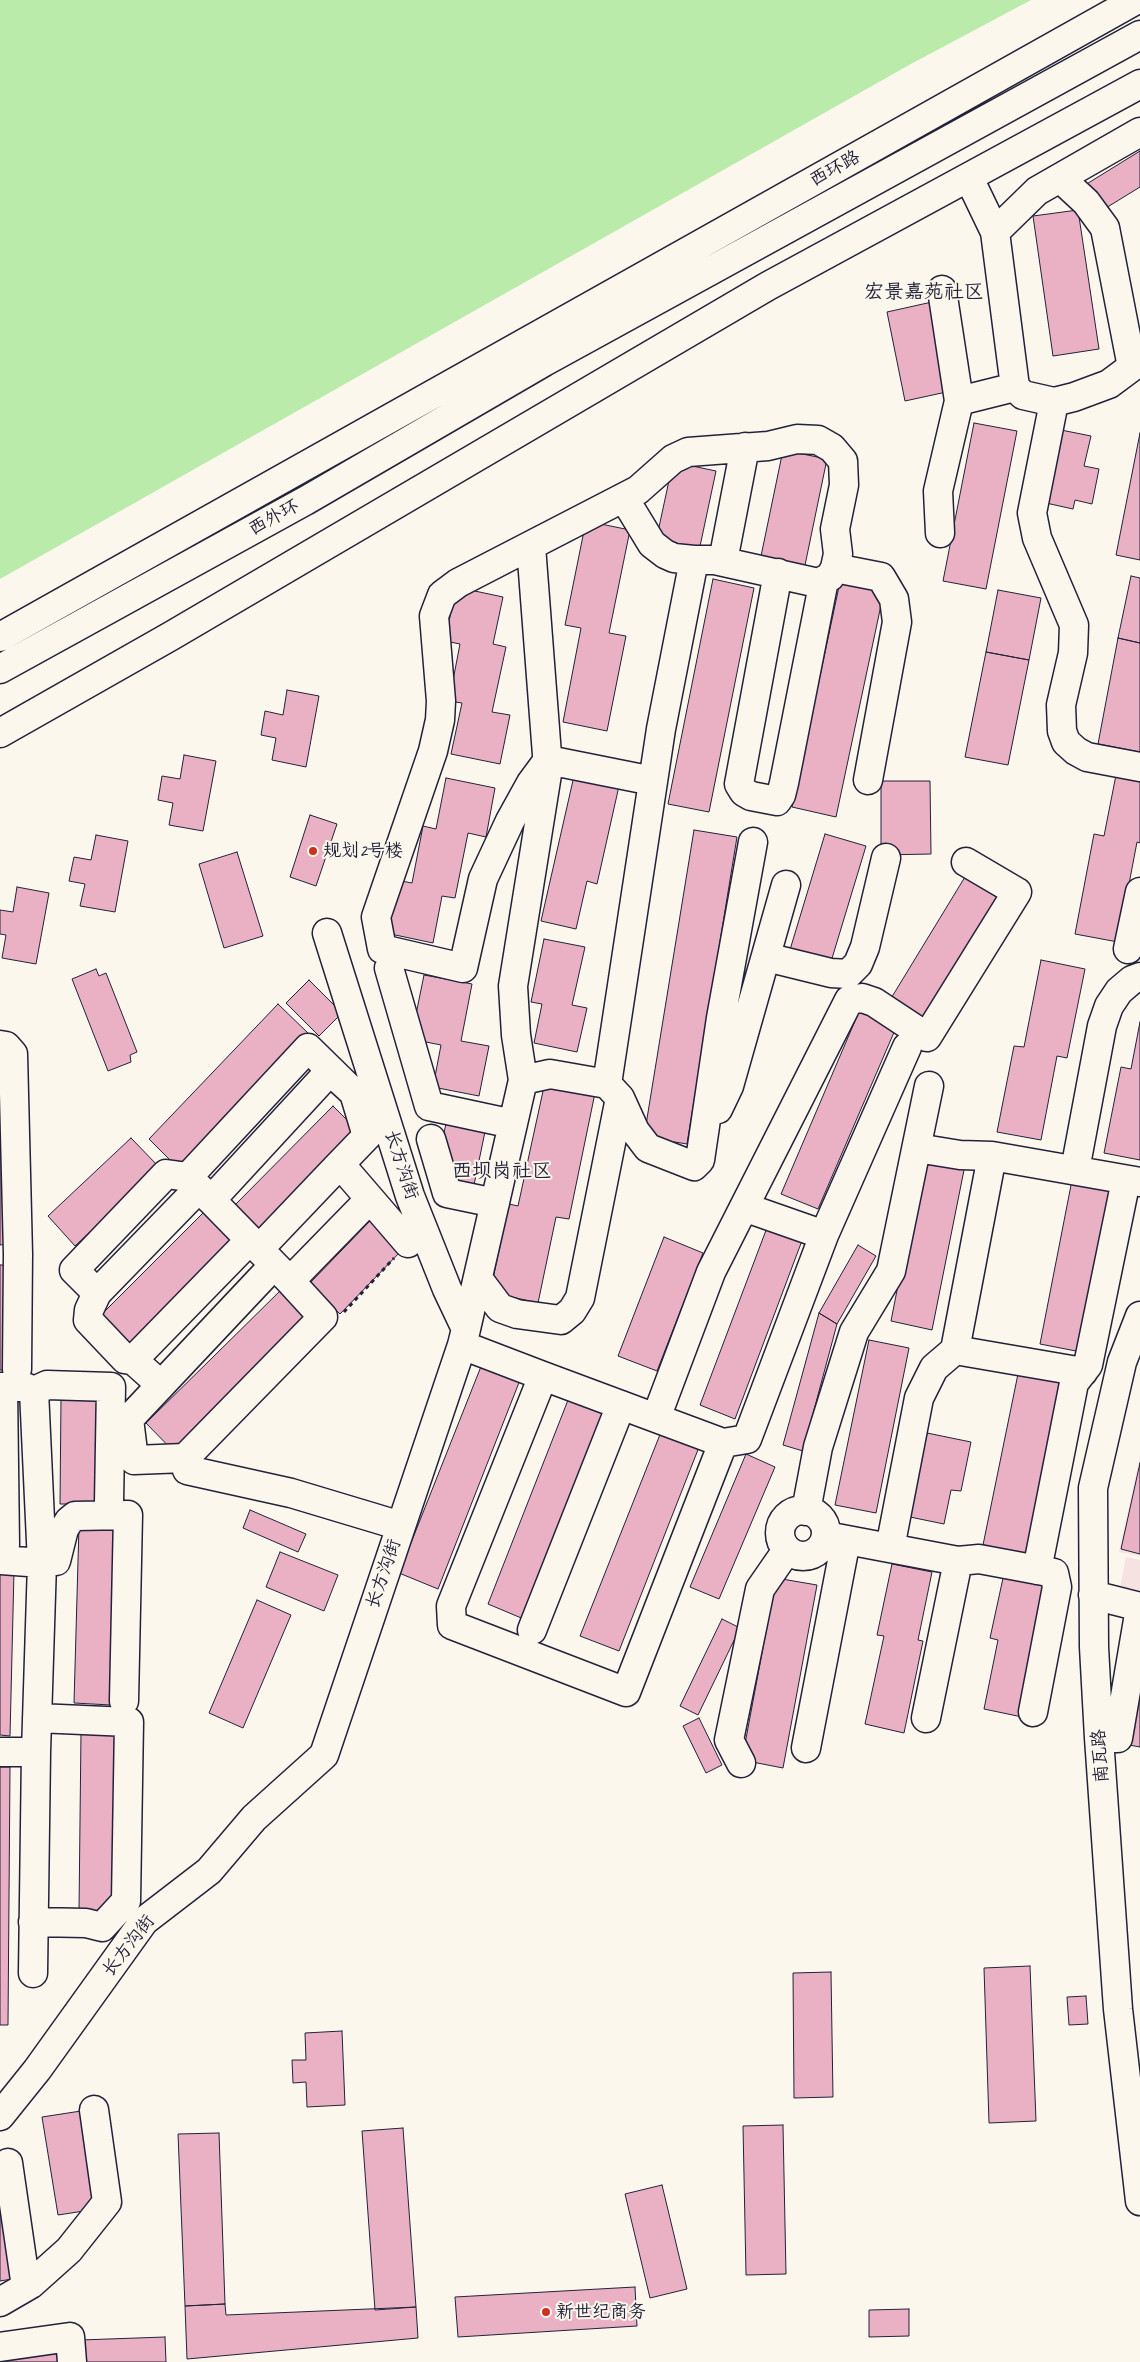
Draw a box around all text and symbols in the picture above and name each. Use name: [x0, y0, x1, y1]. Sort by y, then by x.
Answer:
street label: 西环路: [806, 146, 864, 192]
district label: 宏景嘉苑社区: [864, 281, 984, 305]
street label: 西外环: [245, 495, 303, 541]
place label: 规划2号楼: [323, 840, 403, 862]
marker: 规划2号楼: [307, 845, 319, 857]
street label: 长方沟街: [380, 1127, 422, 1203]
district label: 西坝岗社区: [452, 1160, 552, 1184]
street label: 长方沟街: [362, 1536, 406, 1612]
street label: 南瓦路: [1088, 1728, 1114, 1784]
street label: 长方沟街: [98, 1911, 160, 1981]
place label: 新世纪商务: [556, 2301, 646, 2323]
marker: 新世纪商务: [540, 2306, 552, 2318]

